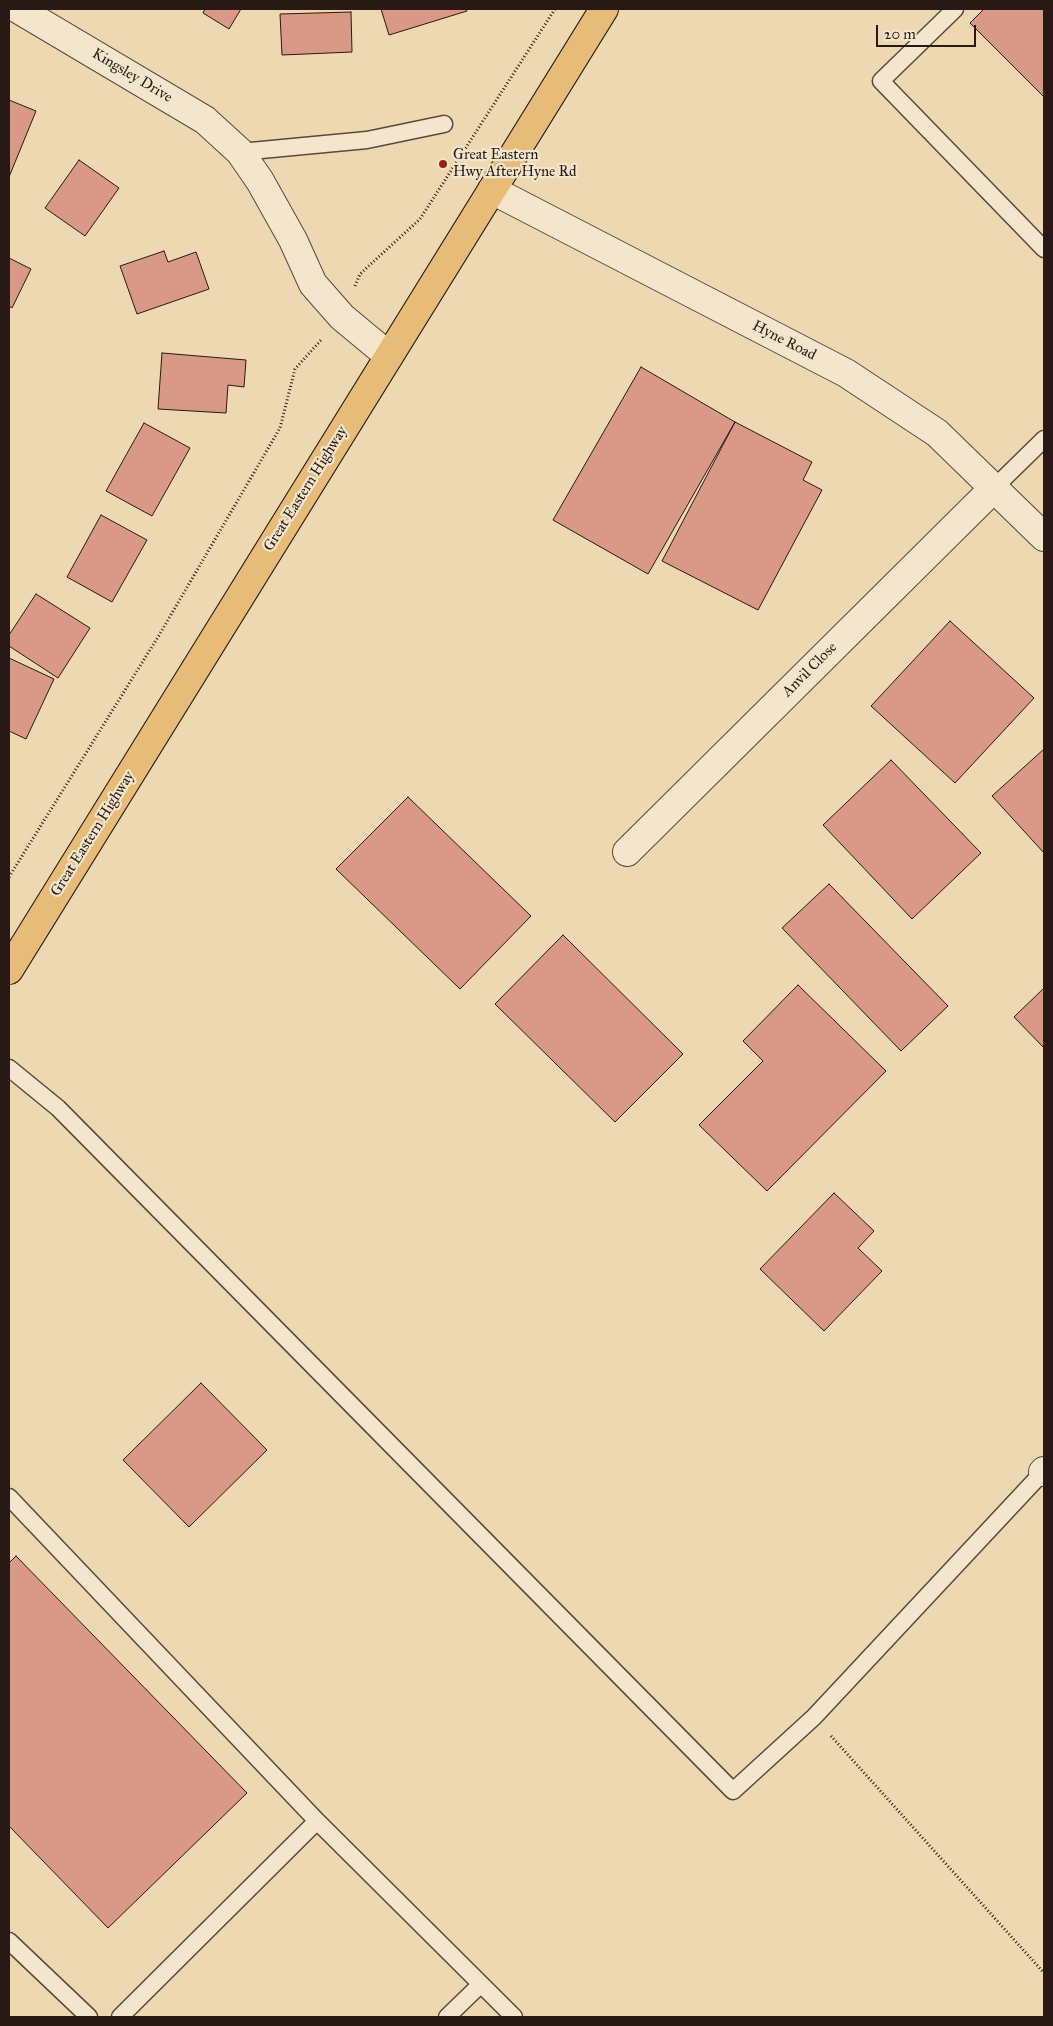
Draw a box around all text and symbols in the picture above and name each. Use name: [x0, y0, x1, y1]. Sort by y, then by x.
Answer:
scale bar: [878, 15, 978, 47]
text: 20 m: [884, 25, 916, 43]
street label: Kingsley Drive: [89, 45, 175, 107]
place label: Great Eastern Hwy After Hyne Rd: [453, 146, 577, 181]
marker: Great Eastern Hwy After Hyne Rd: [437, 158, 449, 170]
street label: Hyne Road: [749, 317, 819, 365]
street label: Great Eastern Highway: [260, 423, 352, 555]
street label: Anvil Close: [779, 639, 841, 701]
street label: Great Eastern Highway: [47, 768, 139, 900]

